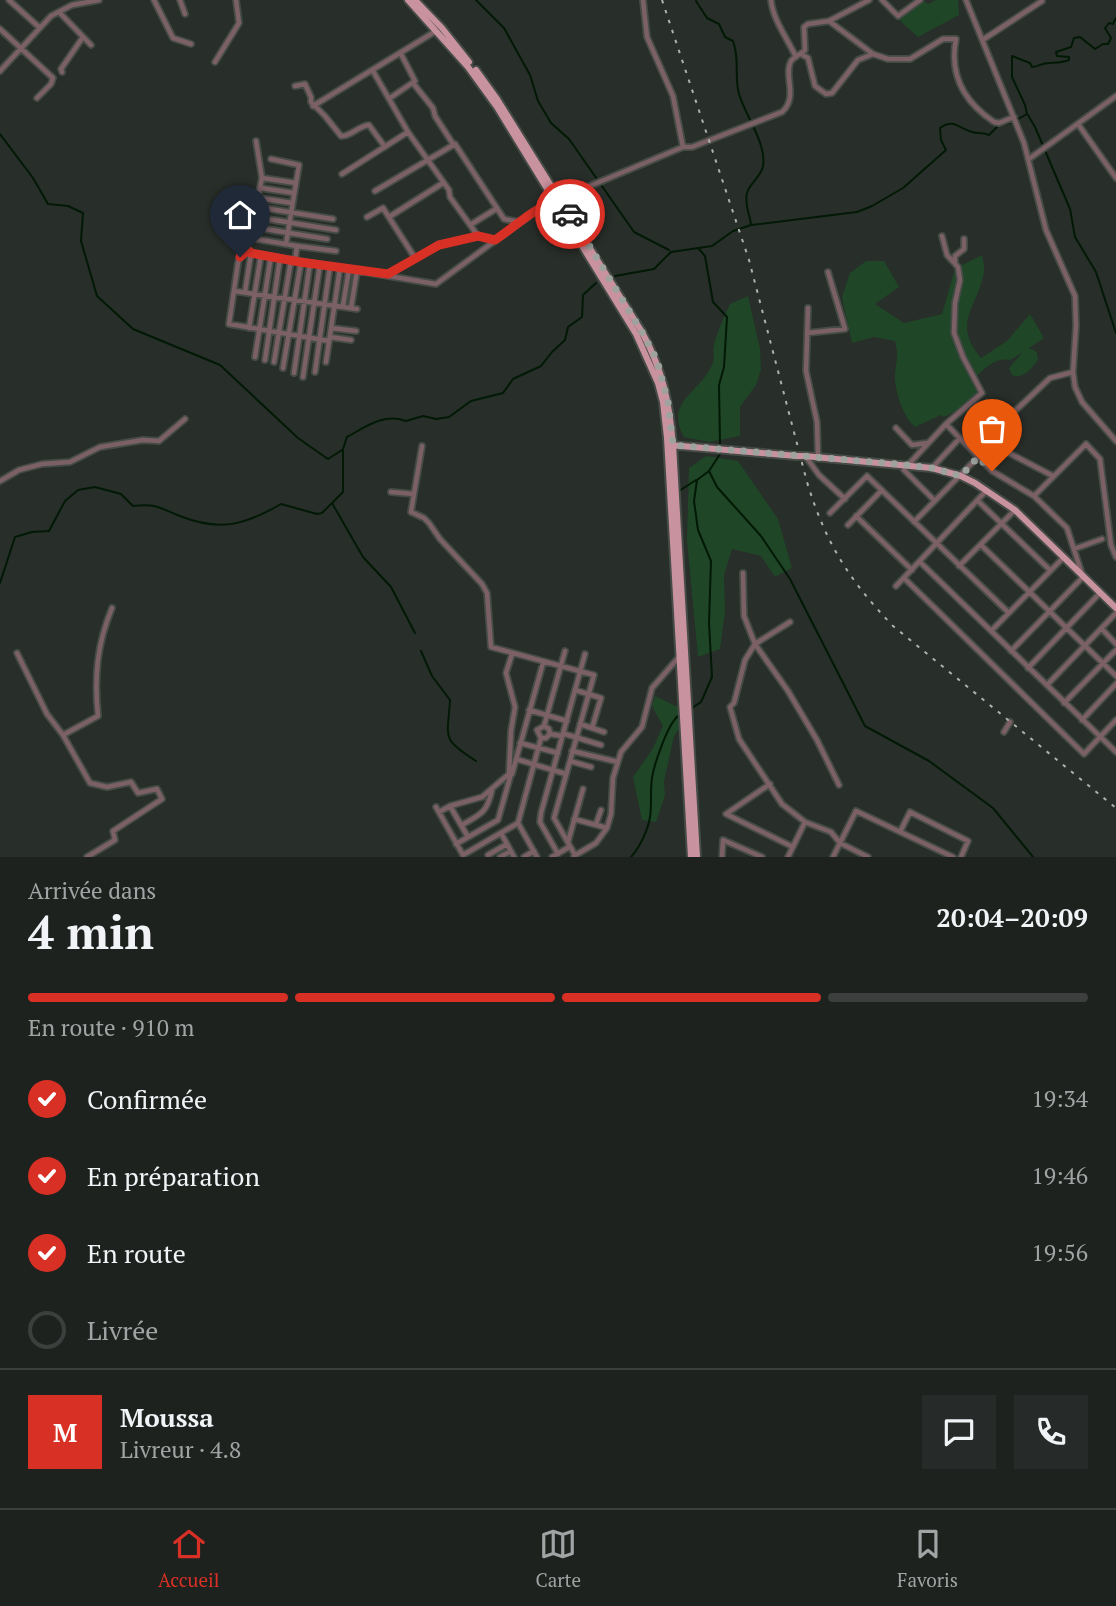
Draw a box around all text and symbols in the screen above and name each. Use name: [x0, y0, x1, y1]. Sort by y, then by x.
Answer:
courier: [535, 179, 605, 249]
pin: [210, 185, 270, 257]
icon: car: [551, 195, 589, 233]
icon: home: [221, 196, 259, 234]
pin: [962, 399, 1022, 471]
icon: bag: [973, 410, 1011, 448]
text: Arrivée dans: [28, 875, 156, 906]
text: 20:04–20:09: [936, 900, 1088, 934]
text: 4 min: [28, 901, 154, 962]
text: En route · 910 m: [28, 1012, 194, 1043]
icon: check: [28, 1080, 66, 1118]
text: Confirmée: [87, 1082, 207, 1116]
text: 19:34: [1031, 1083, 1088, 1114]
icon: check: [28, 1157, 66, 1195]
text: En préparation: [87, 1159, 260, 1193]
text: 19:46: [1031, 1160, 1088, 1191]
icon: check: [28, 1234, 66, 1272]
text: En route: [87, 1236, 186, 1270]
text: 19:56: [1031, 1237, 1088, 1268]
text: Livrée: [87, 1313, 158, 1347]
button: chat: [922, 1395, 996, 1469]
button: phone: [1014, 1395, 1088, 1469]
text: Moussa: [120, 1400, 214, 1434]
text: M: [53, 1415, 77, 1449]
text: Livreur · 4.8: [120, 1434, 241, 1465]
tab: Accueil: [158, 1525, 220, 1592]
tab: Carte: [535, 1525, 581, 1592]
tab: Favoris: [897, 1525, 958, 1592]

